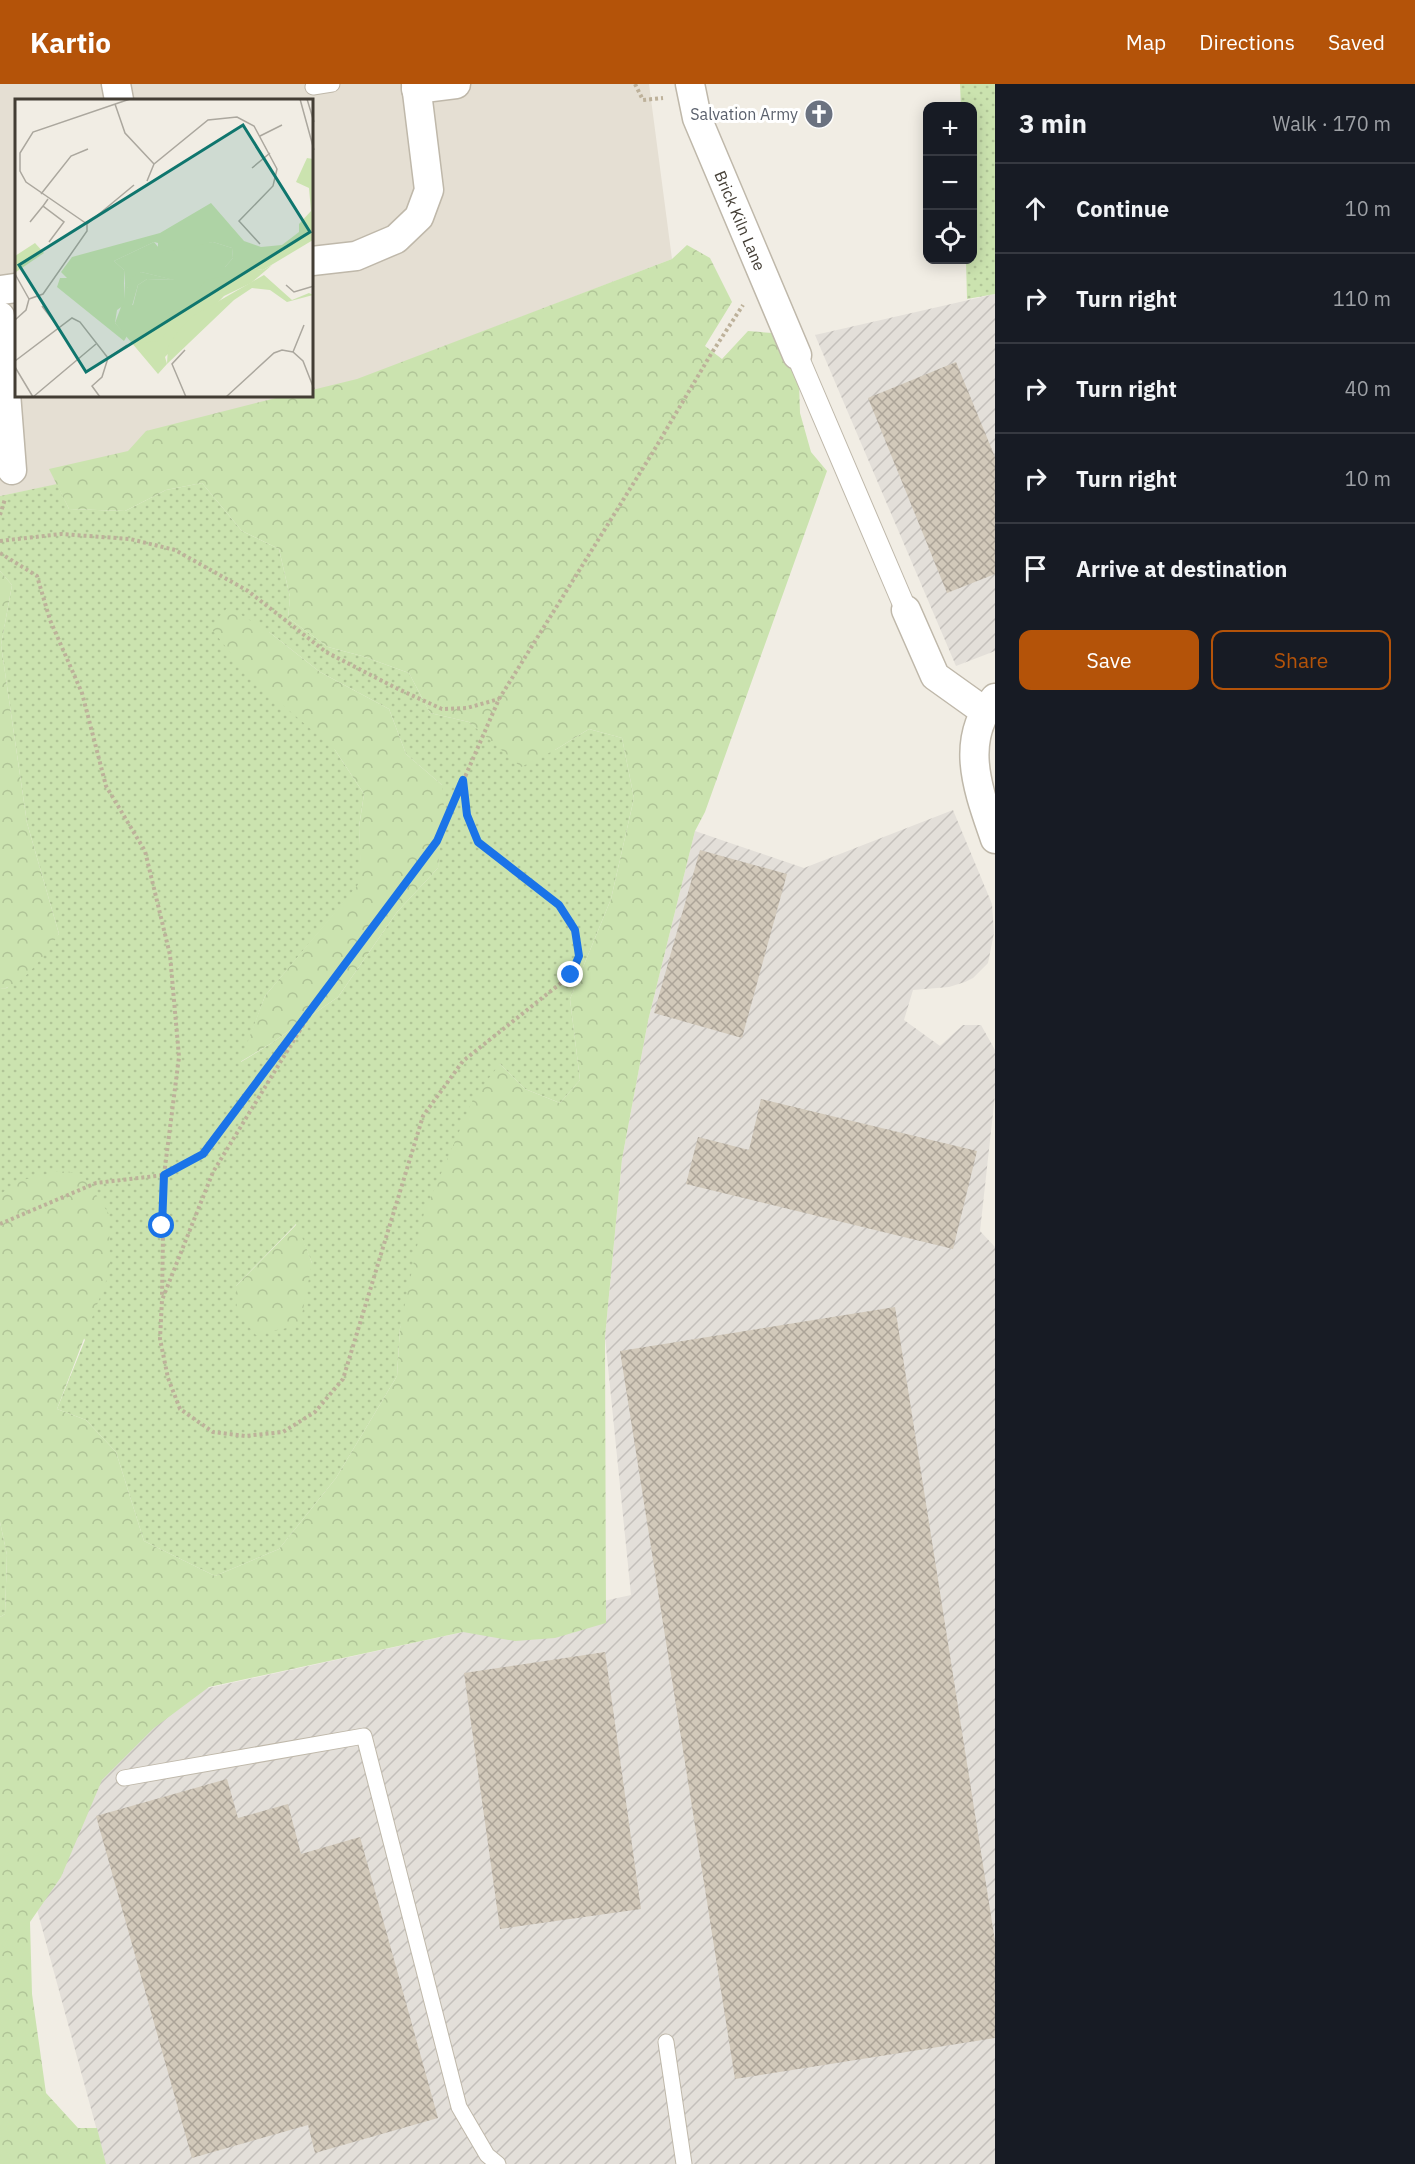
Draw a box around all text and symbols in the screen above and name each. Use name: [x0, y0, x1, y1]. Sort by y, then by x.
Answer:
text: Kartio: [30, 24, 111, 61]
text: Map: [1126, 28, 1166, 56]
text: Directions: [1199, 28, 1295, 56]
text: Saved: [1328, 28, 1385, 56]
church icon: Salvation Army: [803, 98, 835, 130]
inset map: [15, 99, 314, 398]
map controls: [923, 102, 977, 264]
button: +: [923, 102, 977, 156]
place label: Salvation Army: [690, 104, 798, 124]
text: 3 min: [1019, 106, 1087, 140]
text: Walk · 170 m: [1273, 110, 1391, 137]
button: −: [923, 156, 977, 210]
street label: Brick Kiln Lane: [710, 168, 770, 274]
icon: ahead: [1019, 192, 1052, 225]
text: Continue: [1076, 194, 1169, 223]
text: 10 m: [1345, 195, 1391, 222]
button: locate: [923, 210, 977, 264]
icon: right: [1019, 282, 1052, 315]
text: Turn right: [1076, 284, 1177, 313]
text: 110 m: [1333, 285, 1391, 312]
icon: right: [1019, 372, 1052, 405]
text: Turn right: [1076, 374, 1177, 403]
text: 40 m: [1345, 375, 1391, 402]
icon: right: [1019, 462, 1052, 495]
text: Turn right: [1076, 464, 1177, 493]
text: 10 m: [1345, 465, 1391, 492]
icon: arrive: [1019, 552, 1052, 585]
text: Arrive at destination: [1076, 554, 1287, 583]
button: Save: [1019, 630, 1199, 690]
button: Share: [1211, 630, 1391, 690]
route end: [557, 961, 583, 987]
route start: [148, 1212, 174, 1238]

